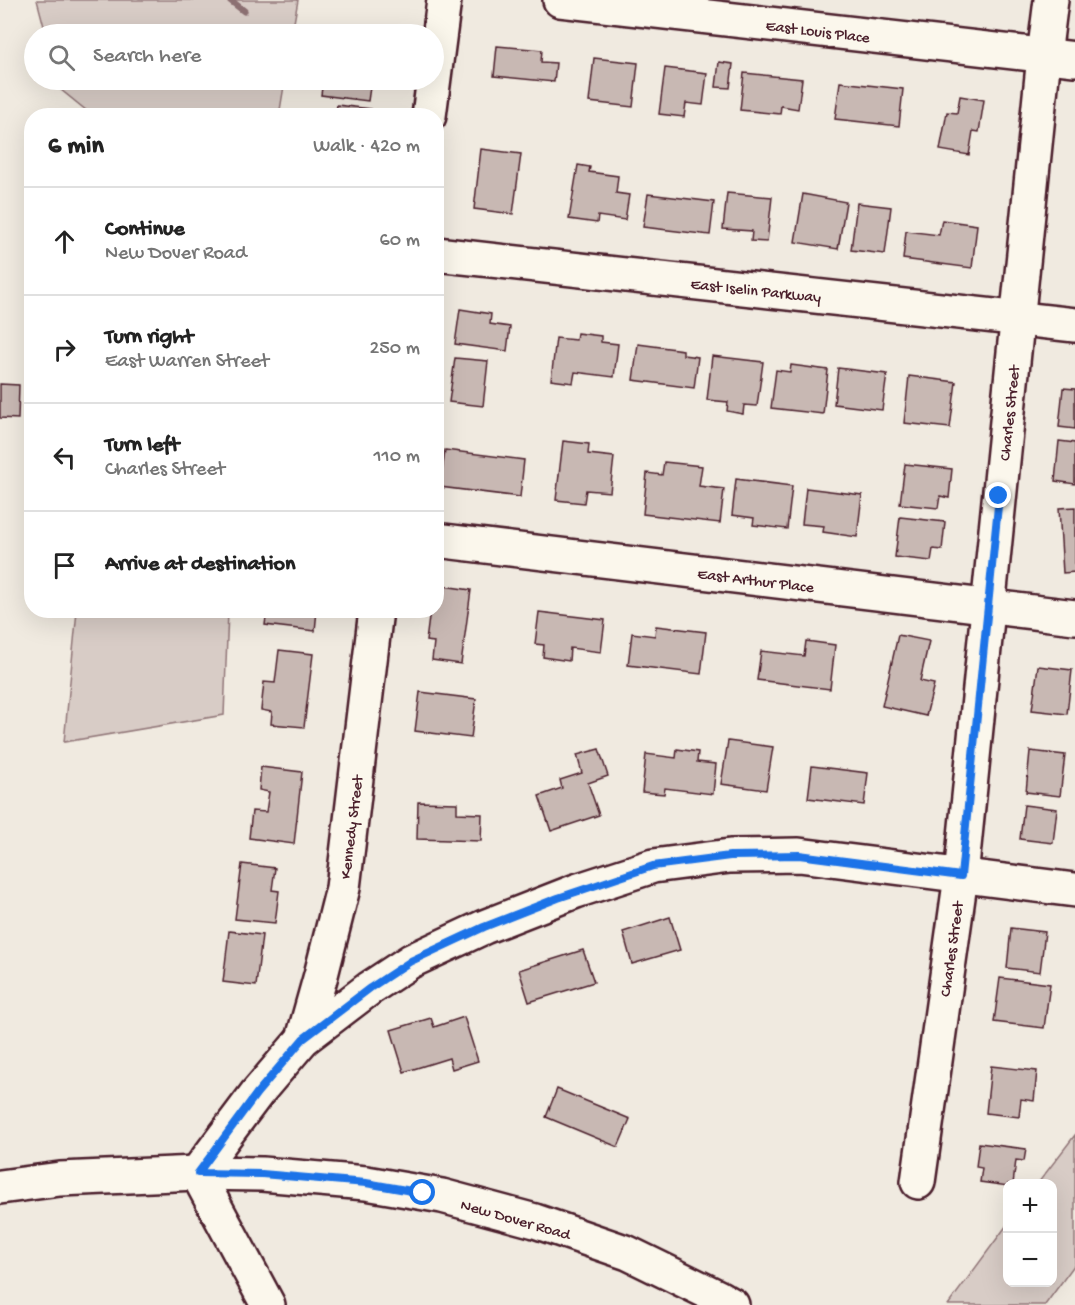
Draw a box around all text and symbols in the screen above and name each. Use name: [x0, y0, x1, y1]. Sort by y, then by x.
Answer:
street label: East Louis Place: [764, 18, 871, 49]
search box: [24, 24, 444, 90]
icon: search: [45, 41, 78, 74]
text: Search here: [93, 44, 201, 70]
text: 6 min: [48, 132, 104, 163]
text: Walk · 420 m: [313, 136, 420, 159]
text: Continue: [105, 217, 185, 243]
icon: ahead: [48, 225, 81, 258]
text: 60 m: [380, 230, 420, 253]
text: New Dover Road: [105, 243, 247, 266]
street label: East Iselin Parkway: [689, 276, 822, 309]
text: Turn right: [105, 325, 193, 351]
icon: right: [48, 333, 81, 366]
text: 250 m: [369, 338, 420, 361]
text: East Warren Street: [105, 351, 269, 374]
street label: Charles Street: [997, 363, 1026, 462]
text: Turn left: [105, 433, 179, 459]
icon: left: [48, 441, 81, 474]
text: 110 m: [374, 446, 420, 469]
text: Charles Street: [105, 459, 225, 482]
route end: [985, 482, 1011, 508]
icon: arrive: [48, 549, 81, 582]
text: Arrive at destination: [105, 552, 295, 578]
street label: East Arthur Place: [696, 566, 816, 599]
street label: Kennedy Street: [338, 773, 369, 880]
street label: Charles Street: [937, 899, 970, 998]
route start: [409, 1179, 435, 1205]
map controls: [1003, 1179, 1057, 1287]
button: +: [1003, 1179, 1057, 1233]
street label: New Dover Road: [458, 1197, 574, 1247]
button: −: [1003, 1233, 1057, 1287]

